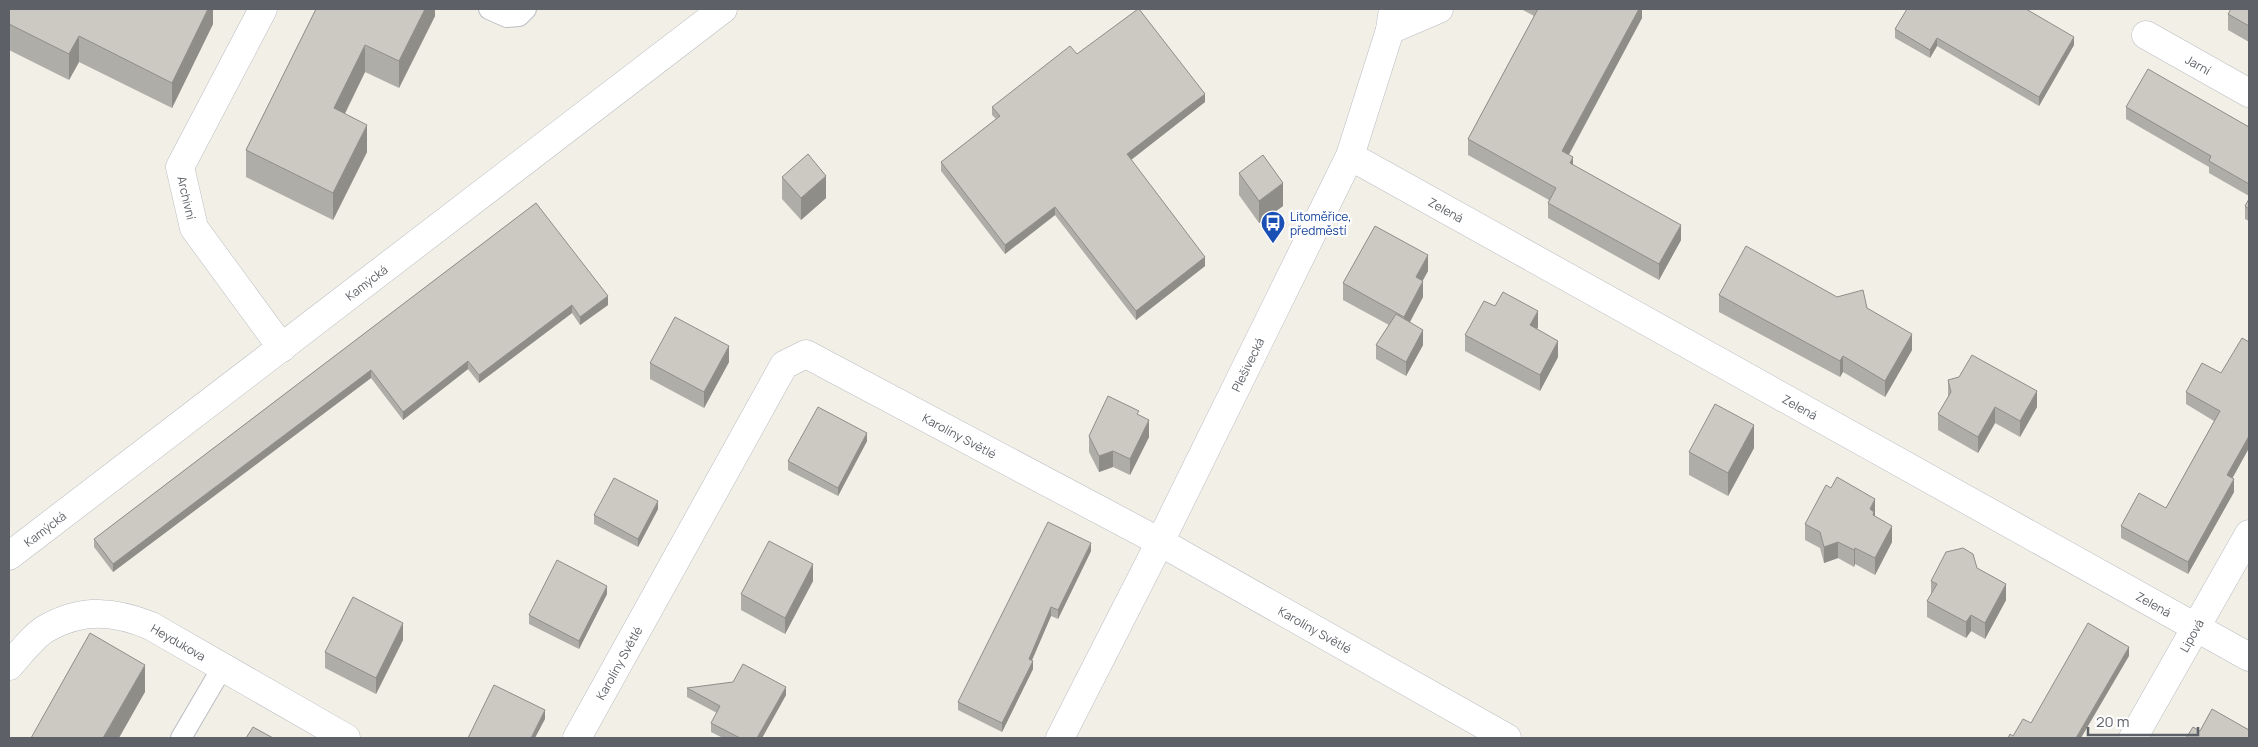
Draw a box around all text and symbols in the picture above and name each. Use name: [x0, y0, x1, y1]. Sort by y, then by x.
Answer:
street label: Jarní: [2183, 51, 2214, 78]
street label: Archivní: [174, 174, 200, 221]
street label: Zelená: [1425, 193, 1467, 226]
place label: Litoměřice, předměstí: [1290, 208, 1351, 239]
bus stop icon: Litoměřice, předměstí: [1260, 210, 1286, 244]
street label: Kamýcká: [342, 261, 391, 304]
street label: Plešivecká: [1227, 334, 1268, 394]
street label: Zelená: [1779, 390, 1821, 423]
street label: Karolíny Světlé: [920, 409, 1000, 462]
street label: Kamýcká: [20, 507, 69, 550]
street label: Zelená: [2133, 587, 2174, 620]
street label: Karolíny Světlé: [1275, 602, 1355, 657]
street label: Lipová: [2175, 616, 2207, 655]
street label: Heydukova: [148, 619, 209, 664]
street label: Karolíny Světlé: [592, 623, 646, 703]
scale bar: [2088, 704, 2198, 736]
text: 20 m: [2096, 711, 2129, 732]

